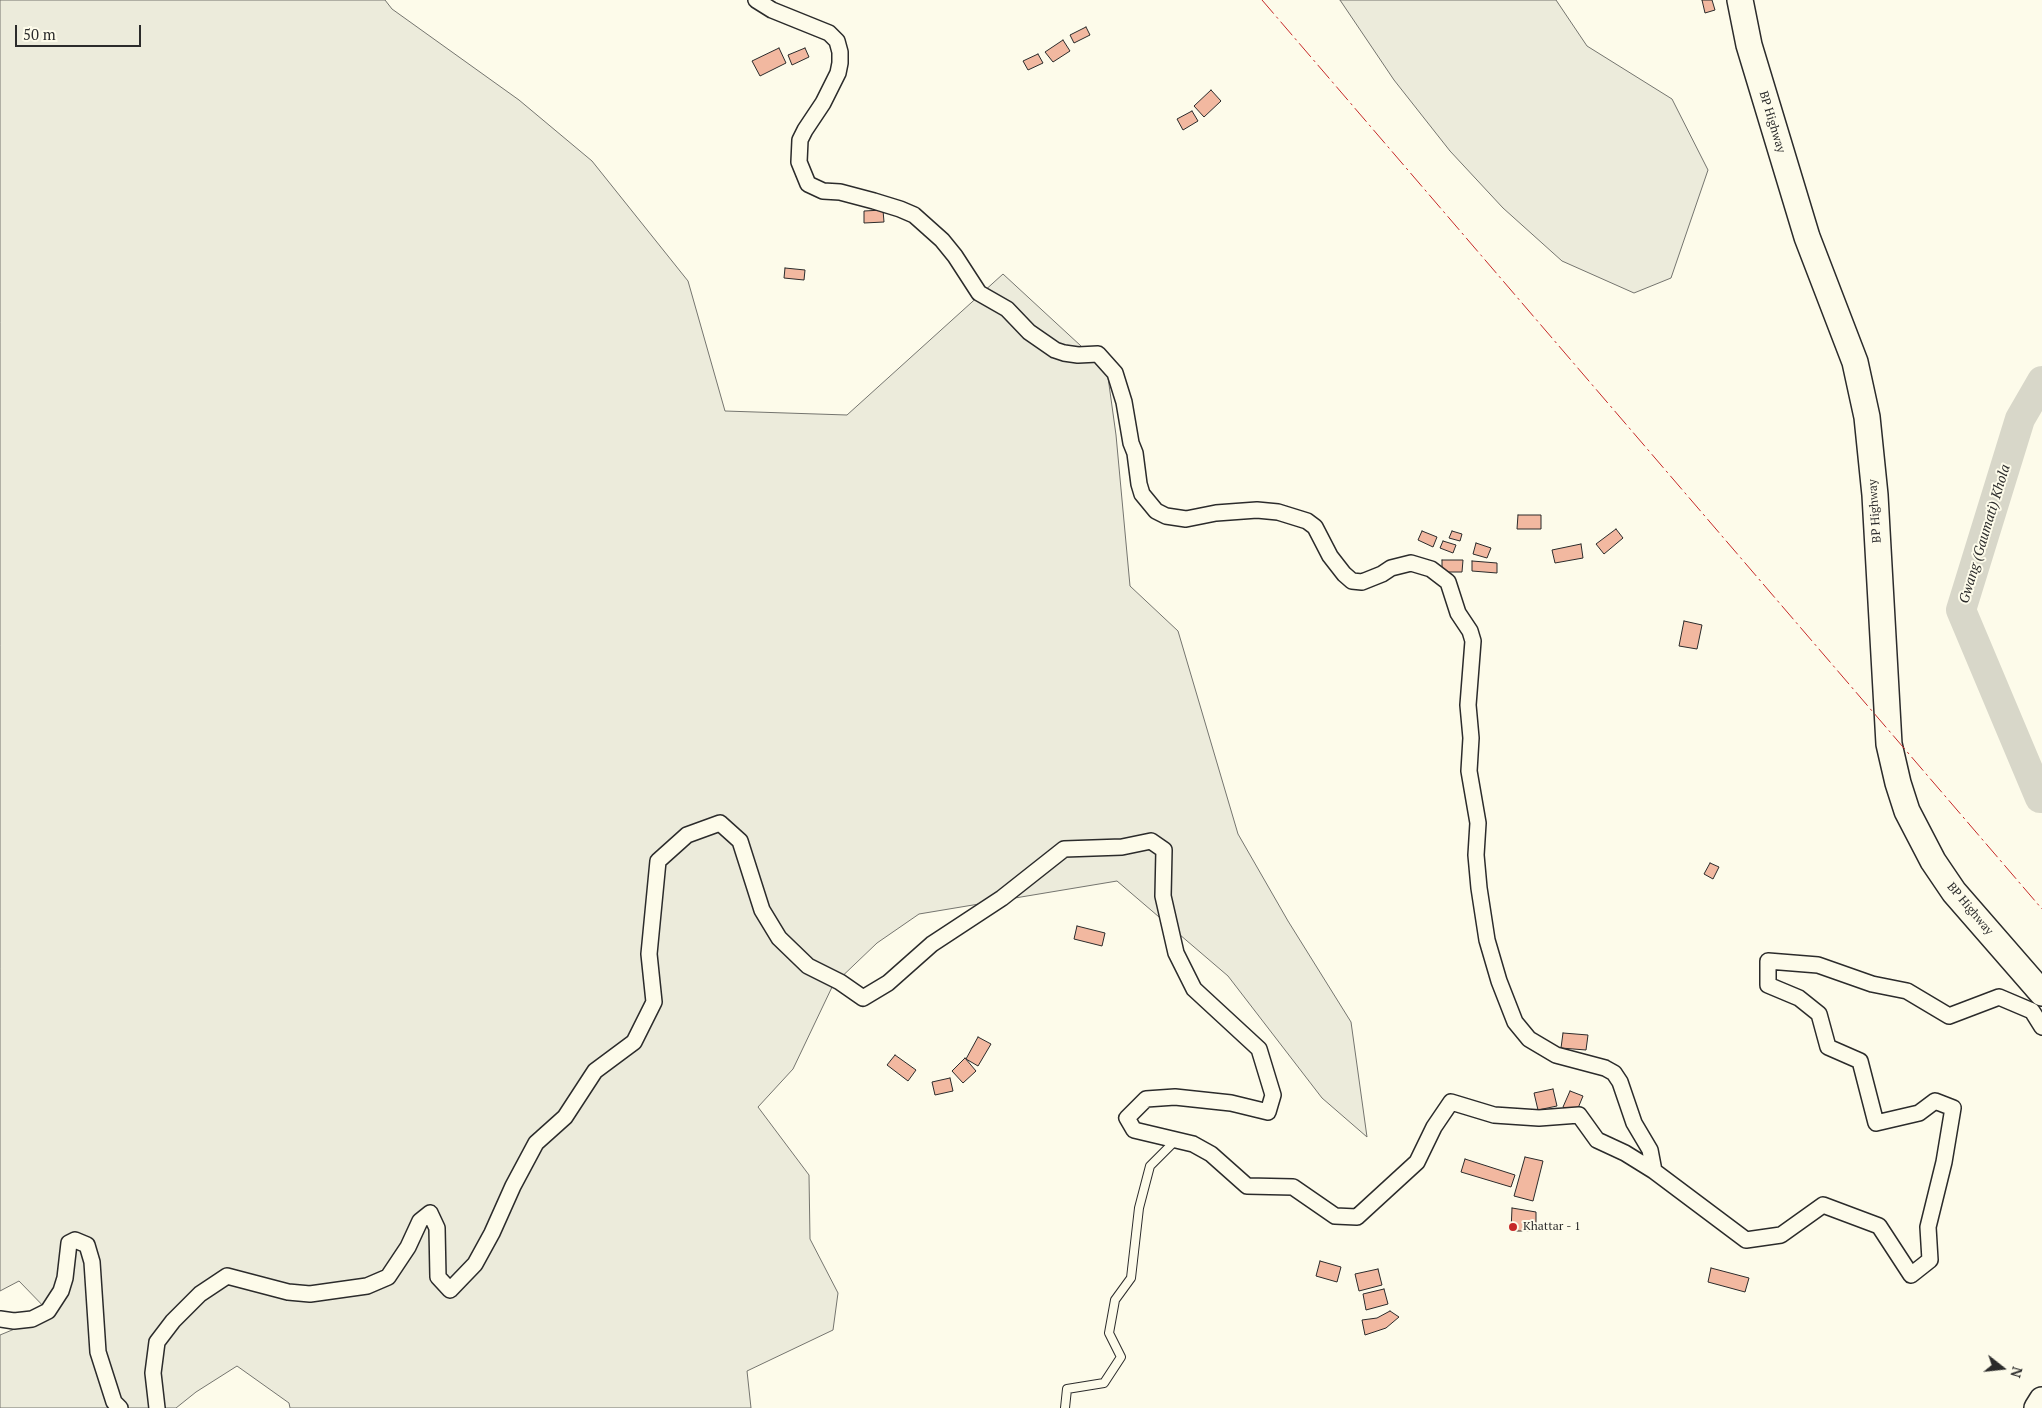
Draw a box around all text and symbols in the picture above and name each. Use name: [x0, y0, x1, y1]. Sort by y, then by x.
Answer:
scale bar: [18, 15, 144, 47]
text: 50 m: [23, 24, 56, 44]
street label: BP Highway: [1756, 89, 1788, 155]
water label: Gwang (Gaumati) Khola: [1956, 463, 2014, 605]
street label: BP Highway: [1866, 479, 1884, 543]
street label: BP Highway: [1944, 880, 1996, 938]
place label: Khattar - 1: [1523, 1220, 1581, 1234]
marker: Khattar - 1: [1507, 1221, 1519, 1233]
north arrow: [1977, 1343, 2027, 1393]
text: N: [2006, 1365, 2027, 1380]

